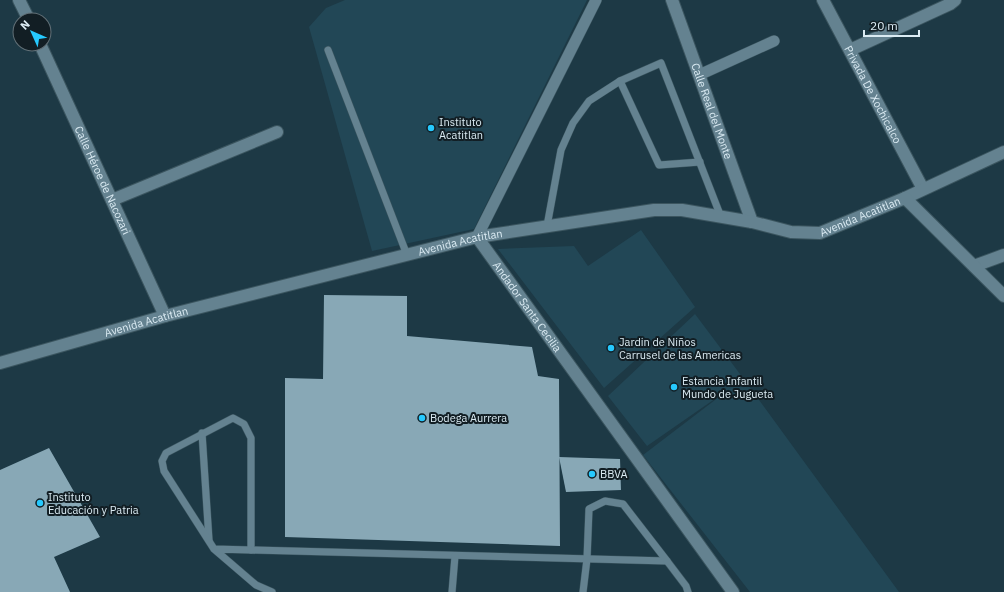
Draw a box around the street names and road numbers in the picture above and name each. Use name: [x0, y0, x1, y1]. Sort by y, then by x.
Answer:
street label: Privada De Xochicalco: [841, 43, 905, 146]
street label: Calle Real del Monte: [688, 61, 736, 161]
street label: Calle Héroe de Nacozari: [72, 124, 134, 237]
street label: Avenida Acatitlan: [817, 194, 903, 239]
street label: Avenida Acatitlan: [417, 226, 503, 259]
street label: Andador Santa Cecilia: [490, 259, 565, 355]
street label: Avenida Acatitlan: [103, 303, 190, 340]

